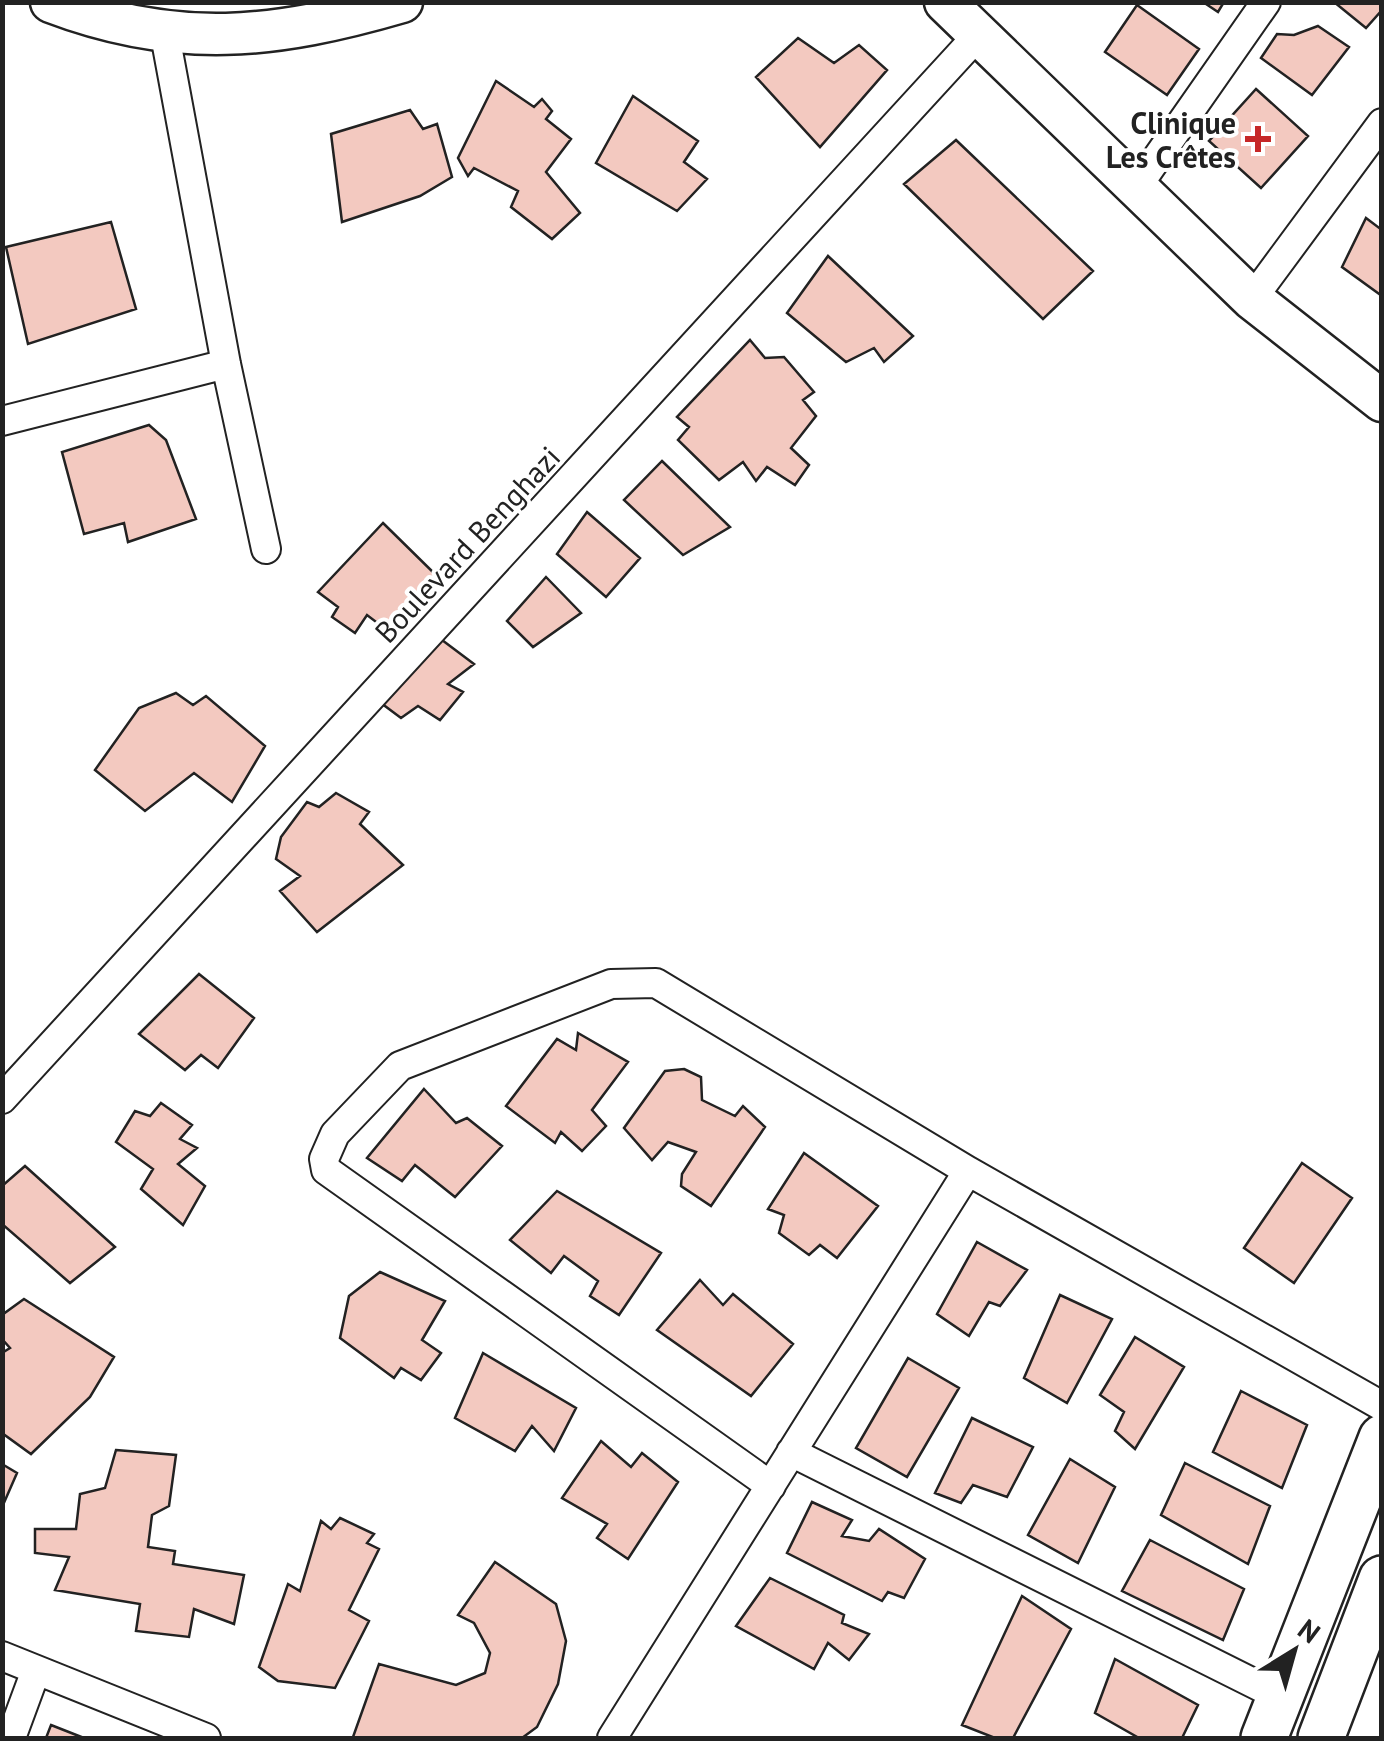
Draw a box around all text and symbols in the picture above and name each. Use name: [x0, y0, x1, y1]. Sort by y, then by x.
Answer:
place label: Clinique Les Crêtes: [1106, 103, 1236, 176]
marker: Clinique Les Crêtes: [1245, 126, 1271, 152]
street label: Boulevard Benghazi: [366, 438, 568, 650]
north arrow: [1244, 1601, 1344, 1701]
text: N: [1291, 1610, 1328, 1651]

